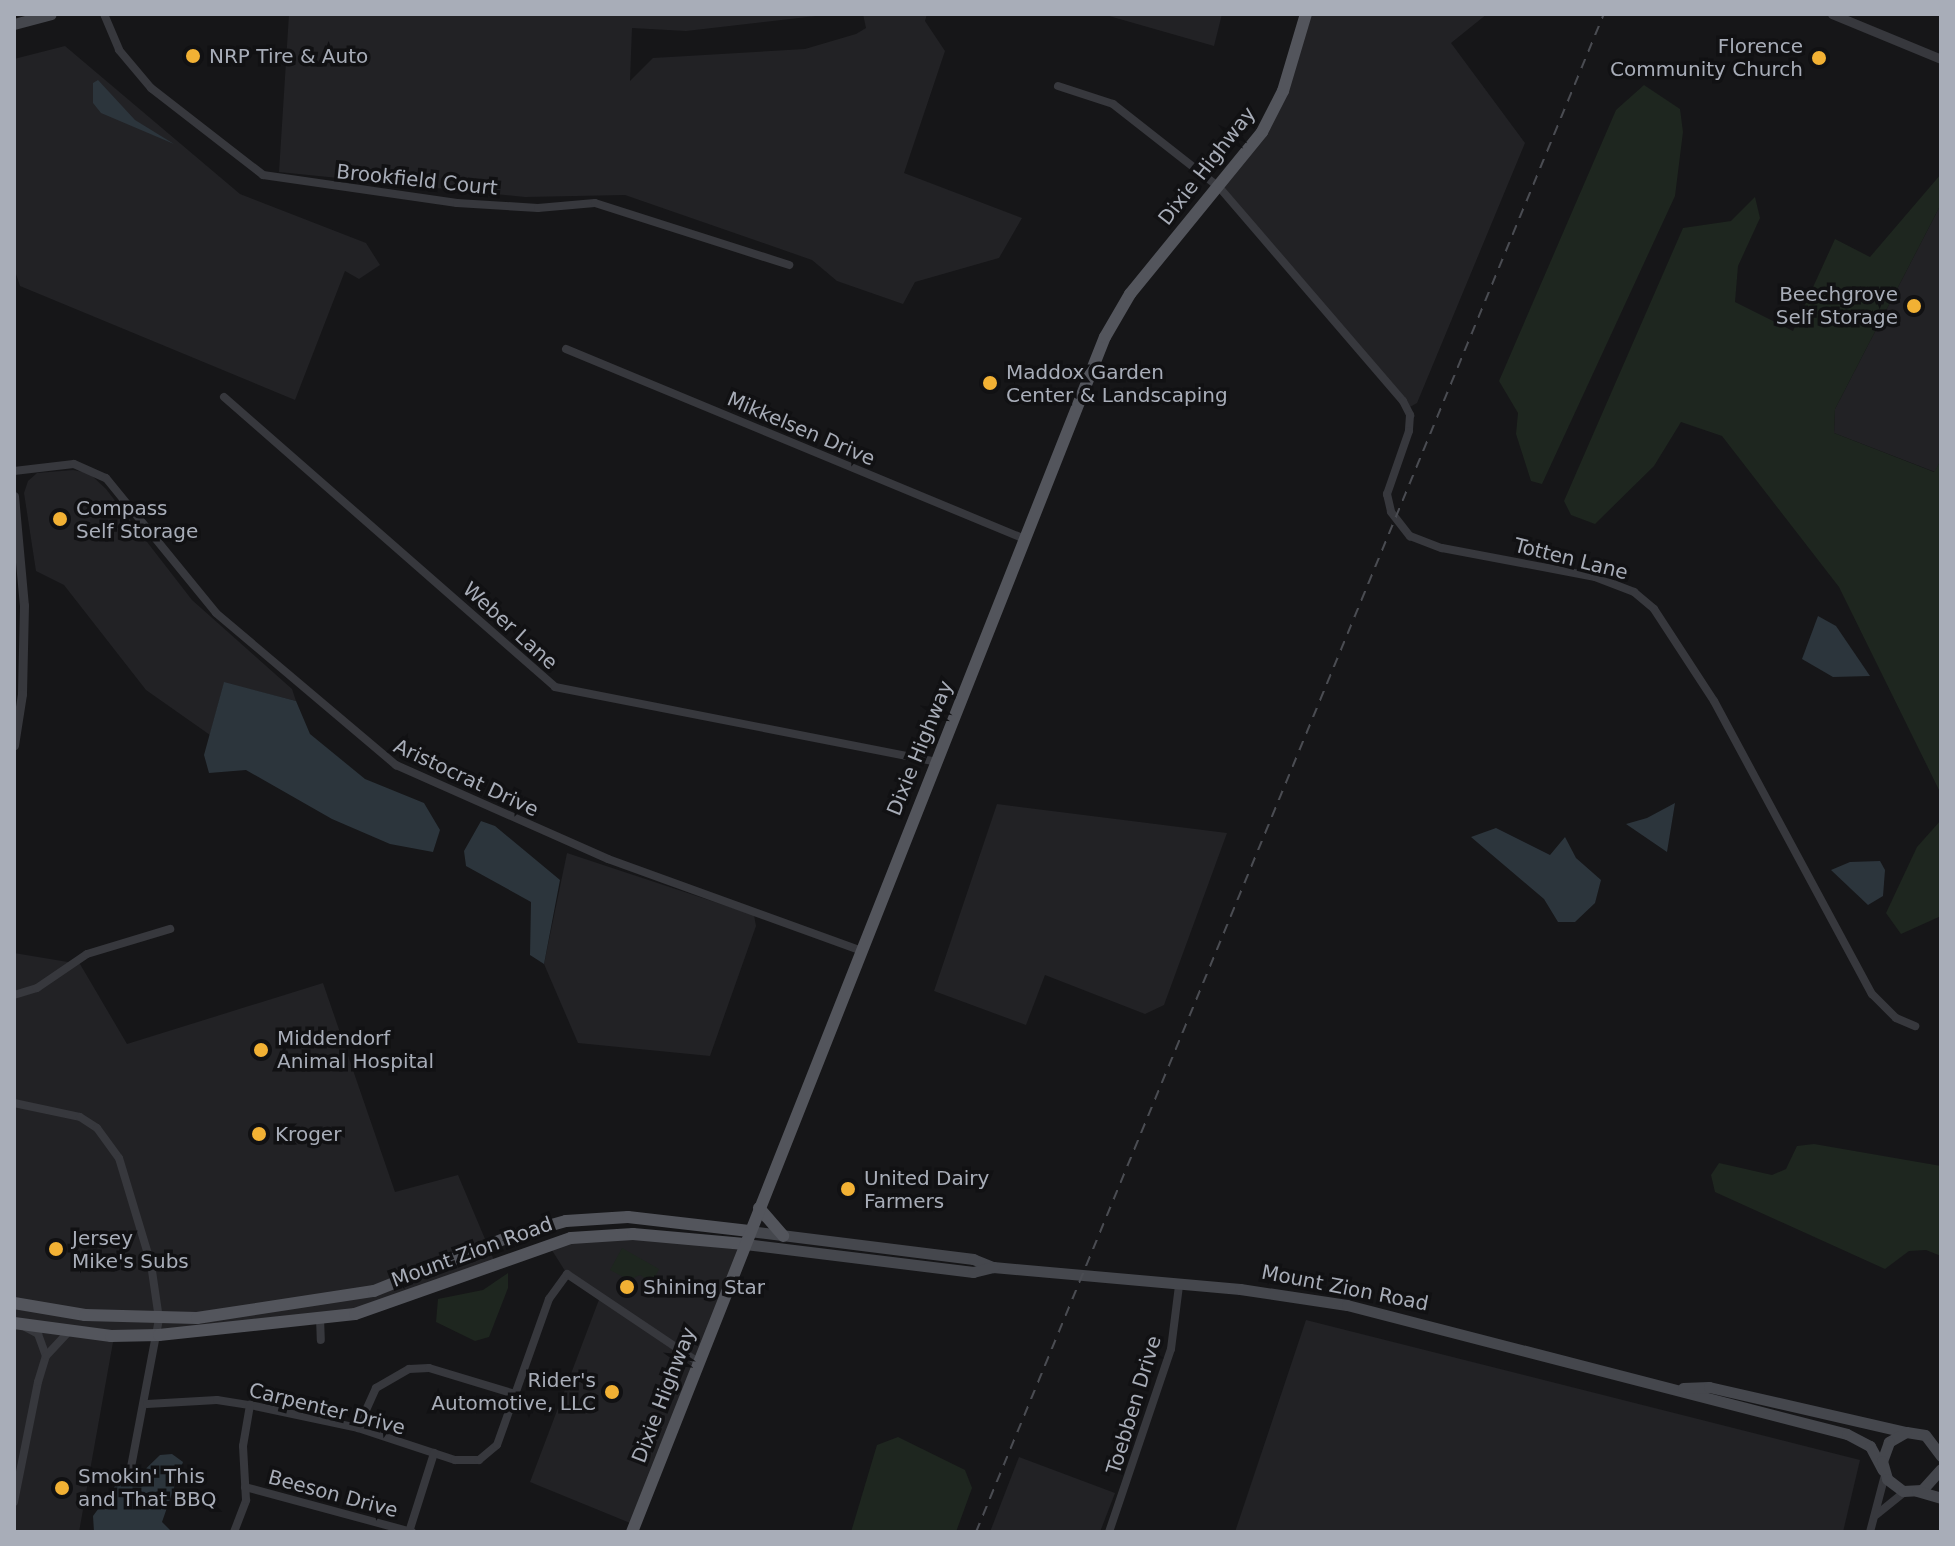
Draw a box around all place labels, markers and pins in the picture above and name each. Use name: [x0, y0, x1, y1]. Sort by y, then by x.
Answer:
place label: Florence Community Church: [1610, 34, 1803, 81]
place label: NRP Tire & Auto: [209, 44, 368, 68]
marker: NRP Tire & Auto: [184, 47, 202, 65]
marker: Florence Community Church: [1810, 49, 1828, 67]
place label: Beechgrove Self Storage: [1776, 282, 1898, 329]
marker: Beechgrove Self Storage: [1905, 297, 1923, 315]
place label: Maddox Garden Center & Landscaping: [1006, 360, 1228, 407]
marker: Maddox Garden Center & Landscaping: [981, 374, 999, 392]
place label: Compass Self Storage: [76, 496, 198, 543]
marker: Compass Self Storage: [51, 510, 69, 528]
place label: Middendorf Animal Hospital: [277, 1026, 434, 1073]
marker: Middendorf Animal Hospital: [252, 1041, 270, 1059]
place label: Kroger: [275, 1122, 341, 1146]
marker: Kroger: [250, 1125, 268, 1143]
place label: United Dairy Farmers: [864, 1166, 989, 1213]
marker: United Dairy Farmers: [839, 1180, 857, 1198]
place label: Jersey Mike's Subs: [72, 1226, 189, 1273]
marker: Jersey Mike's Subs: [47, 1240, 65, 1258]
place label: Shining Star: [643, 1275, 765, 1299]
marker: Shining Star: [618, 1278, 636, 1296]
place label: Rider's Automotive, LLC: [431, 1368, 596, 1415]
marker: Rider's Automotive, LLC: [603, 1383, 621, 1401]
place label: Smokin' This and That BBQ: [78, 1464, 217, 1511]
marker: Smokin' This and That BBQ: [53, 1479, 71, 1497]

